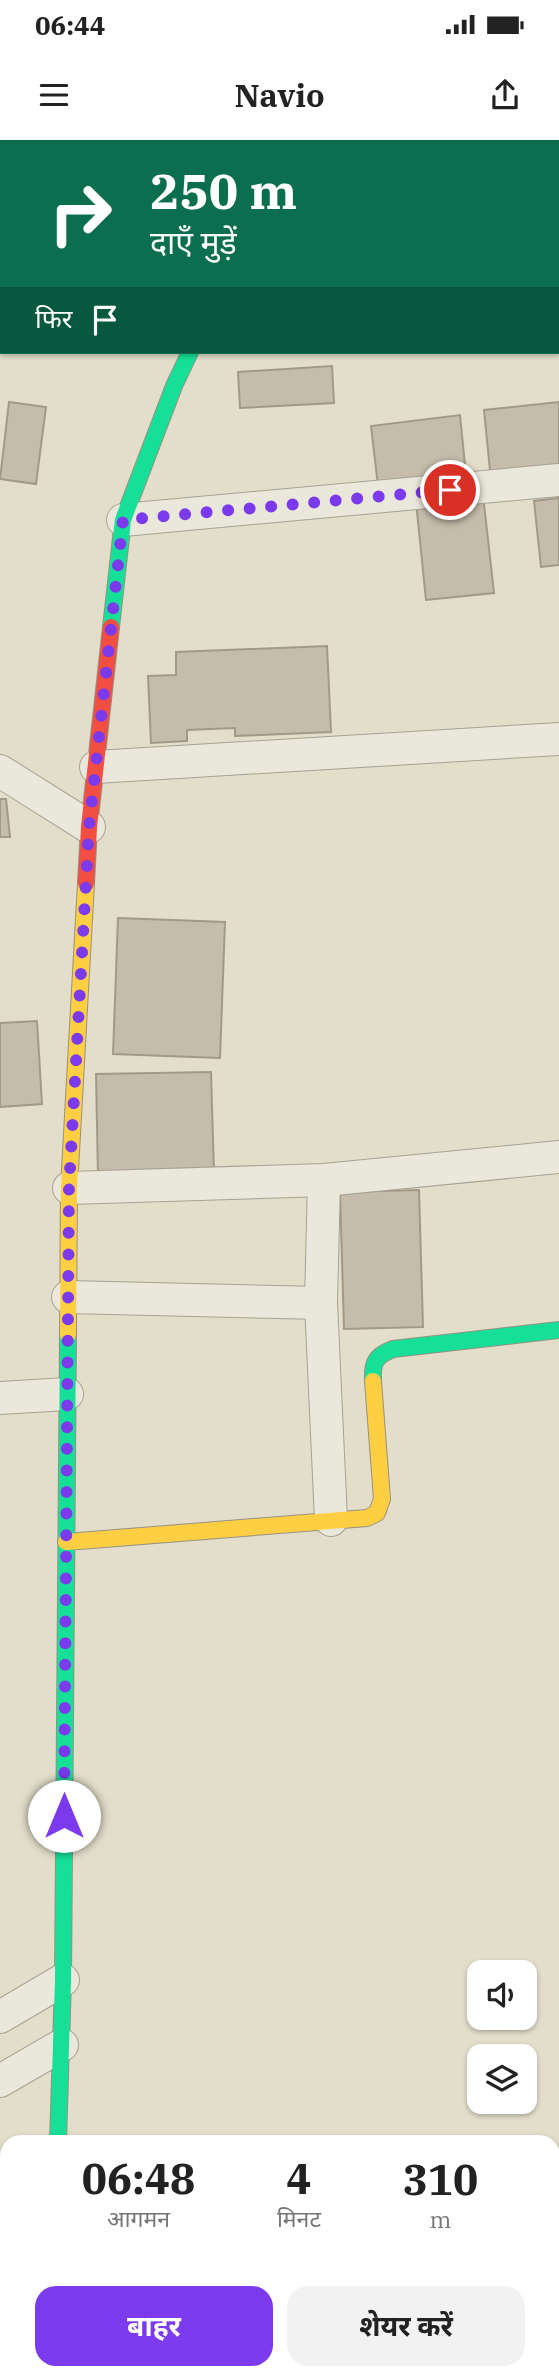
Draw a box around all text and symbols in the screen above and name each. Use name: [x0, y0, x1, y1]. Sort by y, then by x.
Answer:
text: 06:44: [35, 8, 105, 42]
text: Navio: [234, 74, 325, 116]
icon: menu: [35, 76, 73, 114]
icon: share: [486, 76, 524, 114]
text: 250 m: [150, 159, 297, 222]
icon: right: [35, 168, 126, 259]
text: दाएँ मुड़ें: [150, 221, 237, 263]
text: फिर: [35, 301, 72, 335]
icon: arrive: [86, 301, 124, 339]
pin: [420, 460, 480, 520]
icon: arrive: [431, 471, 469, 509]
position arrow: [27, 1779, 101, 1853]
map controls: [467, 1960, 537, 2114]
button: sound: [467, 1960, 537, 2030]
button: layers: [467, 2044, 537, 2114]
text: 06:48: [82, 2151, 195, 2206]
text: 4: [286, 2151, 312, 2206]
text: 310: [403, 2152, 478, 2207]
text: आगमन: [107, 2203, 170, 2233]
text: मिनट: [277, 2203, 321, 2233]
text: m: [430, 2204, 451, 2234]
button: बाहर: [35, 2286, 273, 2366]
button: शेयर करें: [287, 2286, 525, 2366]

